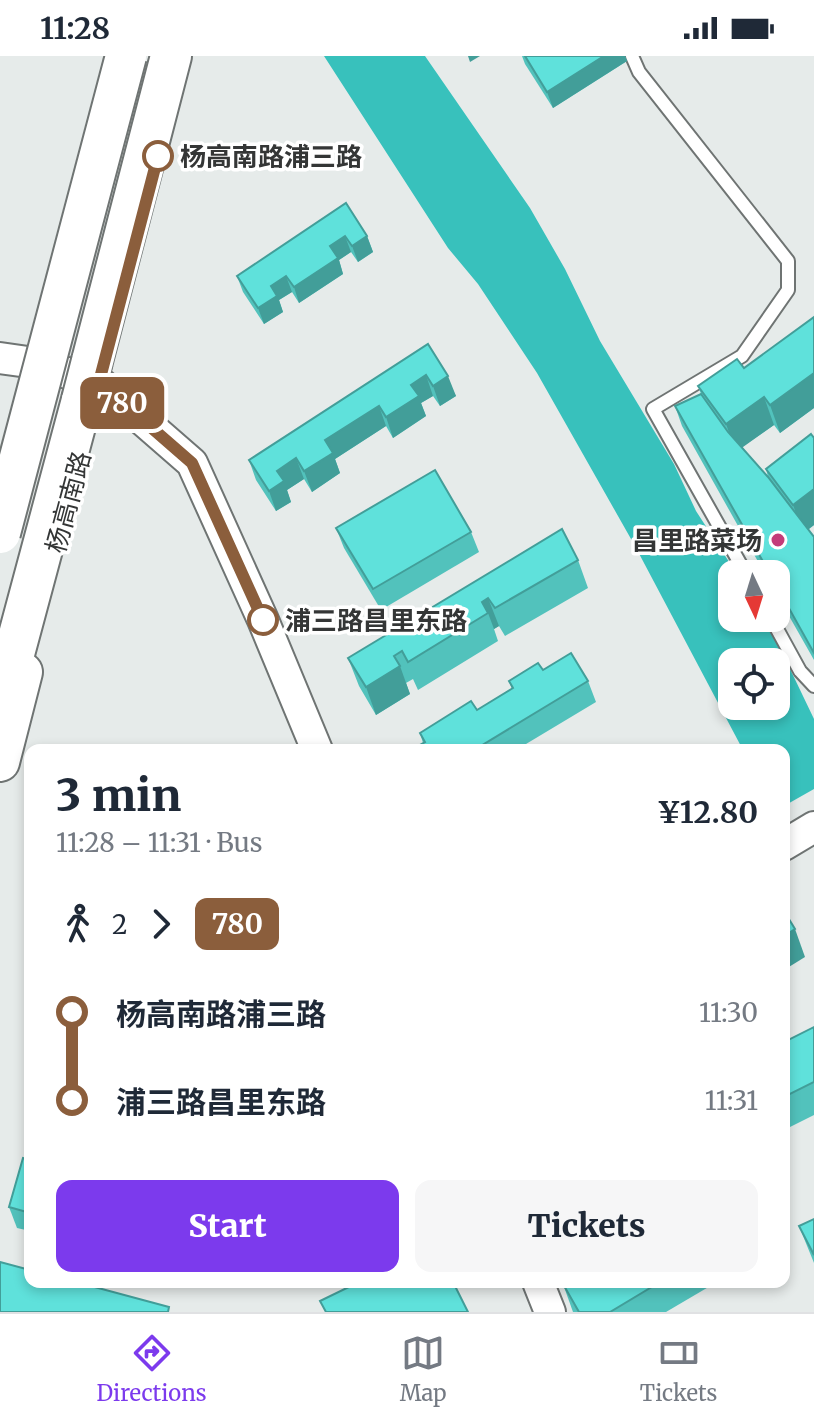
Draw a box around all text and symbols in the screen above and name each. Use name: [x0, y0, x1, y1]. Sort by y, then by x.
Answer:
text: 11:28: [40, 9, 110, 47]
place label: 杨高南路浦三路: [180, 140, 362, 173]
marker: 杨高南路浦三路: [143, 141, 173, 171]
line badge: 780: [76, 377, 168, 429]
text: 780: [96, 385, 148, 421]
street label: 杨高南路: [39, 447, 97, 557]
place label: 昌里路菜场: [632, 524, 762, 557]
marker: 昌里路菜场: [769, 531, 787, 549]
north arrow: [718, 560, 790, 632]
map controls: [718, 560, 790, 720]
place label: 浦三路昌里东路: [285, 604, 467, 637]
marker: 浦三路昌里东路: [248, 605, 278, 635]
button: locate: [718, 648, 790, 720]
text: 3 min: [56, 768, 181, 823]
text: ¥12.80: [657, 793, 758, 831]
text: 11:28 – 11:31 · Bus: [56, 826, 263, 859]
icon: walk: [56, 902, 100, 946]
icon: forward: [139, 902, 183, 946]
text: 780: [211, 906, 263, 942]
text: 2: [112, 908, 127, 941]
text: 杨高南路浦三路: [116, 995, 326, 1033]
text: 11:30: [699, 996, 758, 1029]
text: 浦三路昌里东路: [116, 1083, 326, 1121]
text: 11:31: [705, 1084, 758, 1117]
button: Start: [56, 1180, 399, 1272]
button: Tickets: [415, 1180, 758, 1272]
tab: Directions: [97, 1331, 207, 1407]
tab: Map: [400, 1331, 447, 1407]
tab: Tickets: [640, 1331, 717, 1407]

